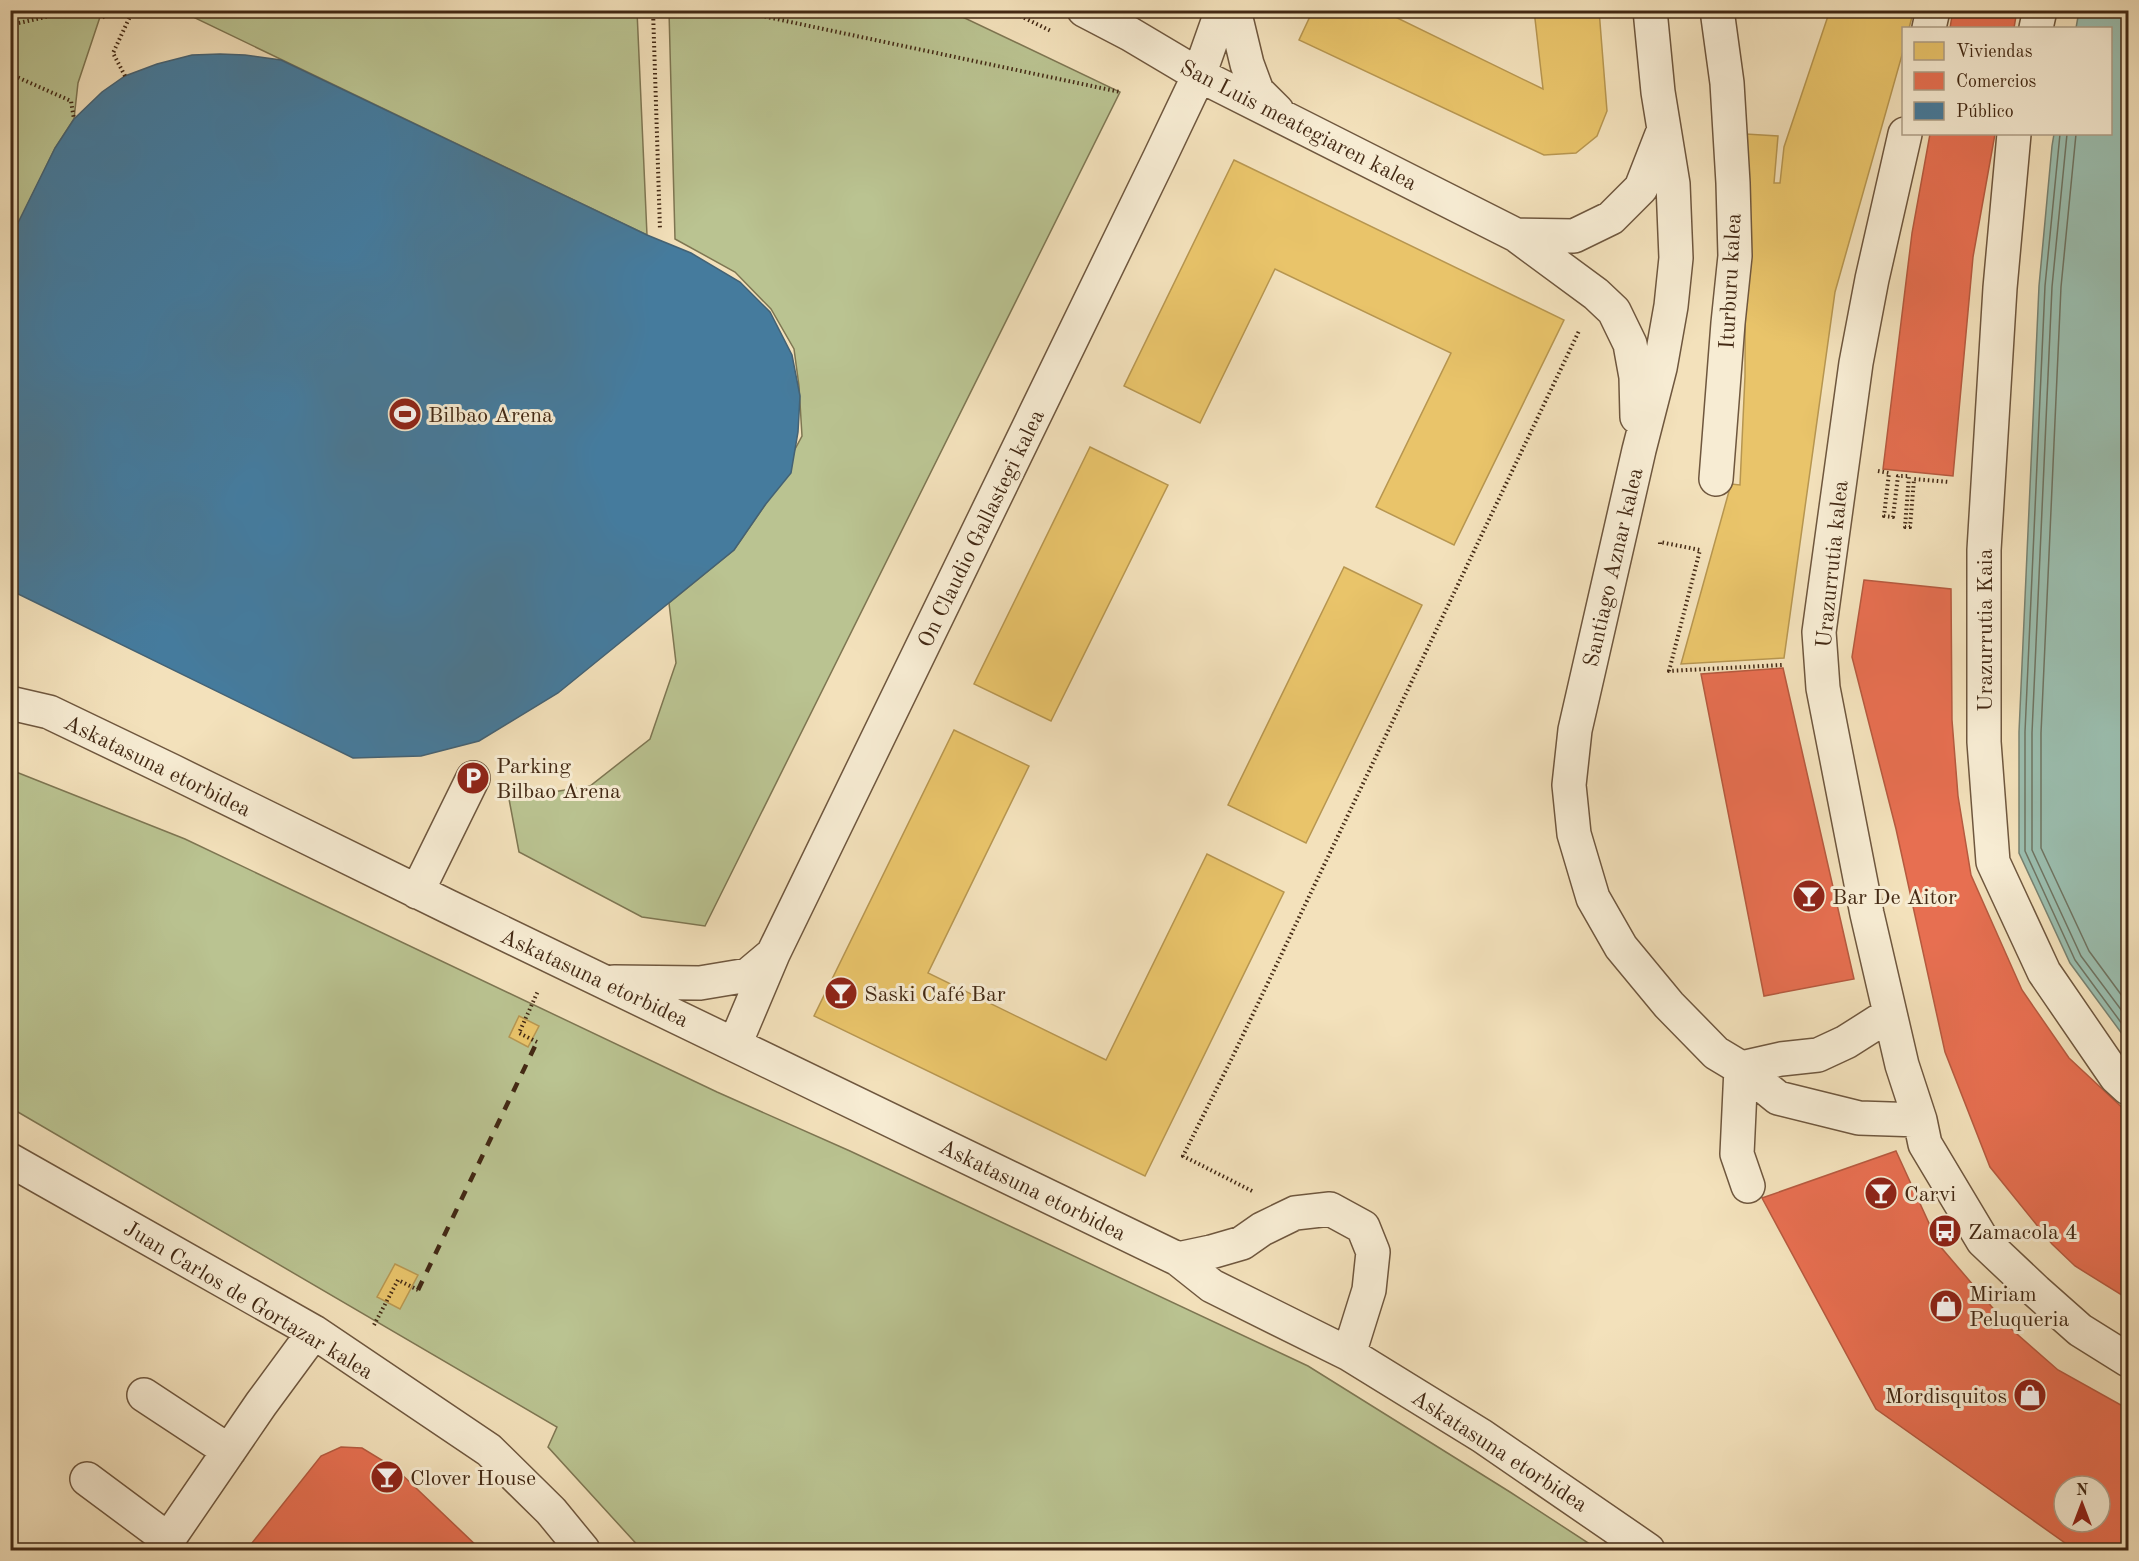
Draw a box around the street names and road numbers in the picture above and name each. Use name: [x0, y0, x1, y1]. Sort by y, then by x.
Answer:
street label: San Luis meategiaren kalea: [1176, 56, 1420, 195]
street label: Iturburu kalea: [1716, 212, 1746, 350]
street label: On Claudio Gallastegi kalea: [915, 407, 1049, 651]
street label: Santiago Aznar kalea: [1580, 466, 1648, 669]
street label: Urazurrutia kalea: [1813, 479, 1853, 649]
street label: Urazurrutia Kaia: [1975, 548, 1997, 712]
street label: Askatasuna etorbidea: [60, 712, 254, 822]
street label: Askatasuna etorbidea: [497, 926, 692, 1032]
street label: Askatasuna etorbidea: [935, 1136, 1129, 1246]
street label: Juan Carlos de Gortazar kalea: [119, 1217, 377, 1384]
street label: Askatasuna etorbidea: [1407, 1387, 1591, 1517]

